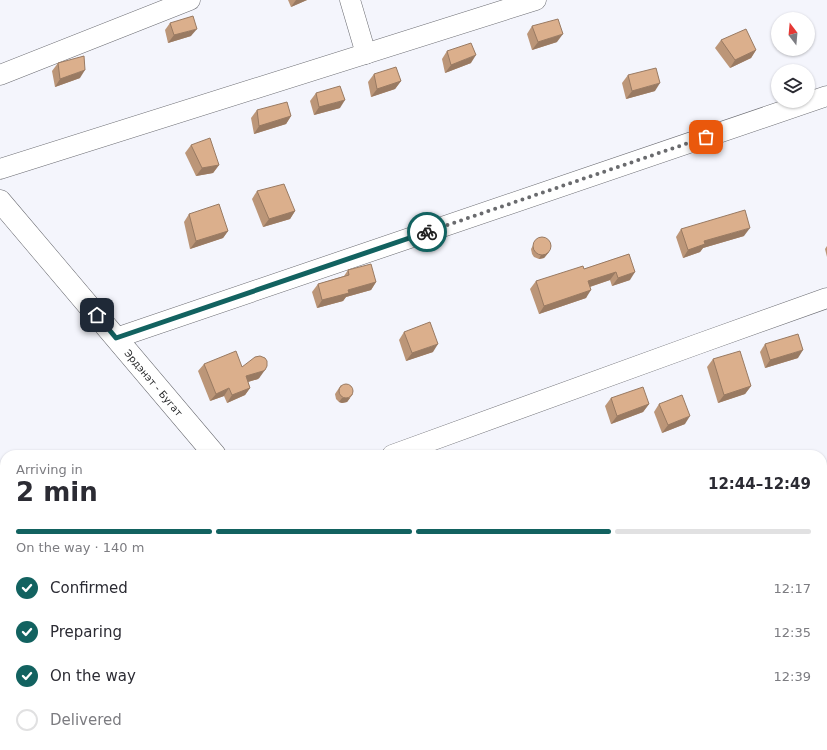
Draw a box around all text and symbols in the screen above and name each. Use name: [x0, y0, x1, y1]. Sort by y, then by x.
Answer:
north arrow: [771, 12, 815, 56]
map controls: [771, 12, 815, 108]
button: layers: [771, 64, 815, 108]
pin: [689, 120, 723, 154]
icon: bag: [695, 126, 717, 148]
courier: [407, 212, 447, 252]
icon: bike: [416, 221, 438, 243]
pin: [80, 298, 114, 332]
icon: home: [86, 304, 108, 326]
street label: Эрдэнэт - Бугат: [122, 348, 185, 419]
text: Arriving in: [16, 462, 83, 477]
text: 12:44–12:49: [708, 475, 811, 493]
text: 2 min: [16, 477, 98, 507]
text: On the way · 140 m: [16, 540, 144, 555]
icon: check: [16, 577, 38, 599]
text: Confirmed: [50, 579, 128, 597]
text: 12:17: [774, 581, 811, 596]
icon: check: [16, 621, 38, 643]
text: Preparing: [50, 623, 122, 641]
text: 12:35: [774, 625, 811, 640]
icon: check: [16, 665, 38, 687]
text: On the way: [50, 667, 136, 685]
text: 12:39: [774, 669, 811, 684]
text: Delivered: [50, 711, 122, 729]

